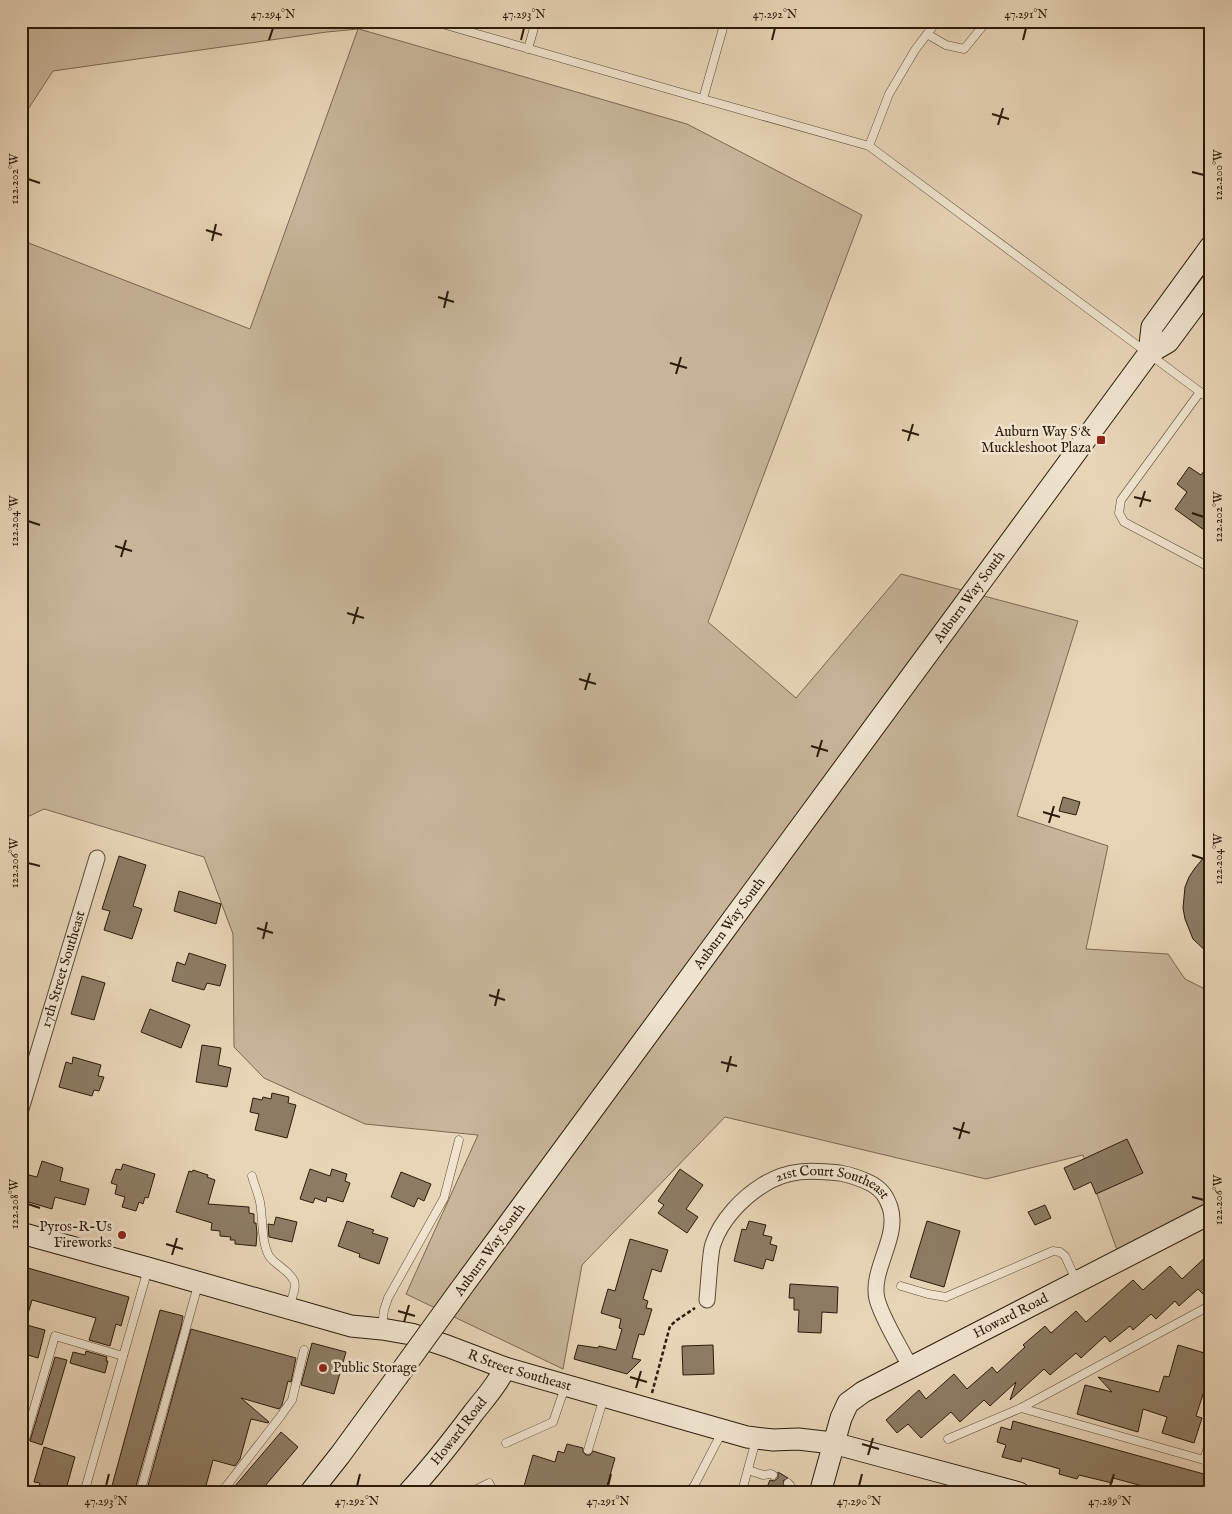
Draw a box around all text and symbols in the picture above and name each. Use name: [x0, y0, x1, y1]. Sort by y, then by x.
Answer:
text: 47.294°N: [251, 7, 296, 22]
text: 47.293°N: [502, 7, 546, 22]
text: 47.292°N: [753, 7, 798, 22]
text: 47.291°N: [1004, 7, 1048, 22]
text: 122.200°W: [1211, 149, 1226, 200]
text: 122.202°W: [7, 153, 22, 204]
place label: Auburn Way S & Muckleshoot Plaza: [981, 423, 1092, 457]
marker: Auburn Way S & Muckleshoot Plaza: [1095, 434, 1107, 446]
text: 122.202°W: [1211, 491, 1226, 542]
text: 122.204°W: [7, 495, 22, 546]
street label: Auburn Way South: [929, 547, 1010, 647]
text: 122.204°W: [1211, 833, 1226, 884]
text: 122.206°W: [7, 837, 22, 888]
street label: Auburn Way South: [689, 873, 770, 974]
street label: 17th Street Southeast: [37, 908, 90, 1030]
street label: 21st Court Southeast: [773, 1162, 894, 1203]
text: 122.206°W: [1211, 1174, 1226, 1225]
text: 122.208°W: [7, 1179, 22, 1229]
street label: Auburn Way South: [450, 1200, 530, 1300]
place label: Pyros-R-Us Fireworks: [39, 1218, 112, 1252]
marker: Pyros-R-Us Fireworks: [116, 1229, 128, 1241]
street label: Howard Road: [970, 1289, 1052, 1343]
street label: R Street Southeast: [465, 1346, 574, 1396]
place label: Public Storage: [333, 1359, 418, 1377]
marker: Public Storage: [317, 1362, 329, 1374]
street label: Howard Road: [427, 1393, 492, 1469]
text: 47.293°N: [84, 1494, 128, 1509]
text: 47.292°N: [335, 1494, 380, 1509]
text: 47.291°N: [586, 1494, 630, 1509]
text: 47.290°N: [837, 1494, 882, 1509]
text: 47.289°N: [1088, 1494, 1132, 1509]

